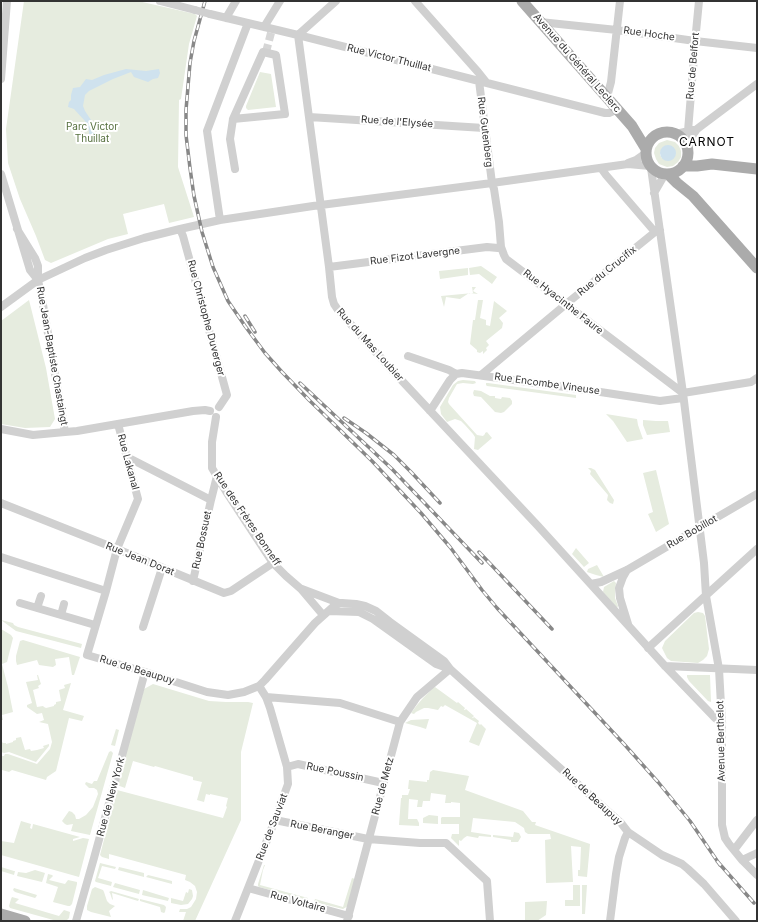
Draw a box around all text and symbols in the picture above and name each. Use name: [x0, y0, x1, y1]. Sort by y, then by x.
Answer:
street label: Avenue du Général Leclerc: [531, 11, 623, 115]
street label: Rue Hoche: [622, 24, 676, 44]
street label: Rue de Belfort: [684, 32, 702, 100]
street label: Rue Victor Thuillat: [346, 42, 432, 74]
street label: Rue Gutenberg: [475, 96, 495, 168]
street label: Rue de l'Elysée: [361, 113, 433, 131]
park label: Parc Victor Thuillat: [66, 121, 118, 144]
district label: CARNOT: [679, 135, 735, 149]
street label: Rue du Crucifix: [575, 244, 639, 298]
street label: Rue Fizot Lavergne: [369, 245, 461, 267]
street label: Rue Christophe Duverger: [185, 259, 227, 377]
street label: Rue Hyacinthe Faure: [521, 267, 605, 337]
street label: Rue Jean-Baptiste Chastaingt: [34, 286, 70, 426]
street label: Rue du Mas Loubier: [334, 306, 406, 384]
street label: Rue Encombe Vineuse: [494, 371, 600, 397]
street label: Rue Lakanal: [115, 433, 141, 491]
street label: Rue des Frères Bonneff: [211, 470, 283, 568]
street label: Rue Bossuet: [190, 510, 214, 570]
street label: Rue Bobillot: [665, 513, 719, 551]
street label: Rue Jean Dorat: [104, 540, 176, 578]
street label: Rue de Beaupuy: [98, 653, 176, 687]
street label: Avenue Berthelot: [714, 700, 728, 782]
street label: Rue de New York: [95, 756, 127, 838]
street label: Rue de Metz: [370, 756, 396, 816]
street label: Rue Poussin: [305, 760, 365, 784]
street label: Rue de Beaupuy: [560, 766, 624, 828]
street label: Rue de Sauviat: [254, 792, 290, 862]
street label: Rue Beranger: [289, 818, 355, 842]
street label: Rue Voltaire: [269, 889, 327, 915]

